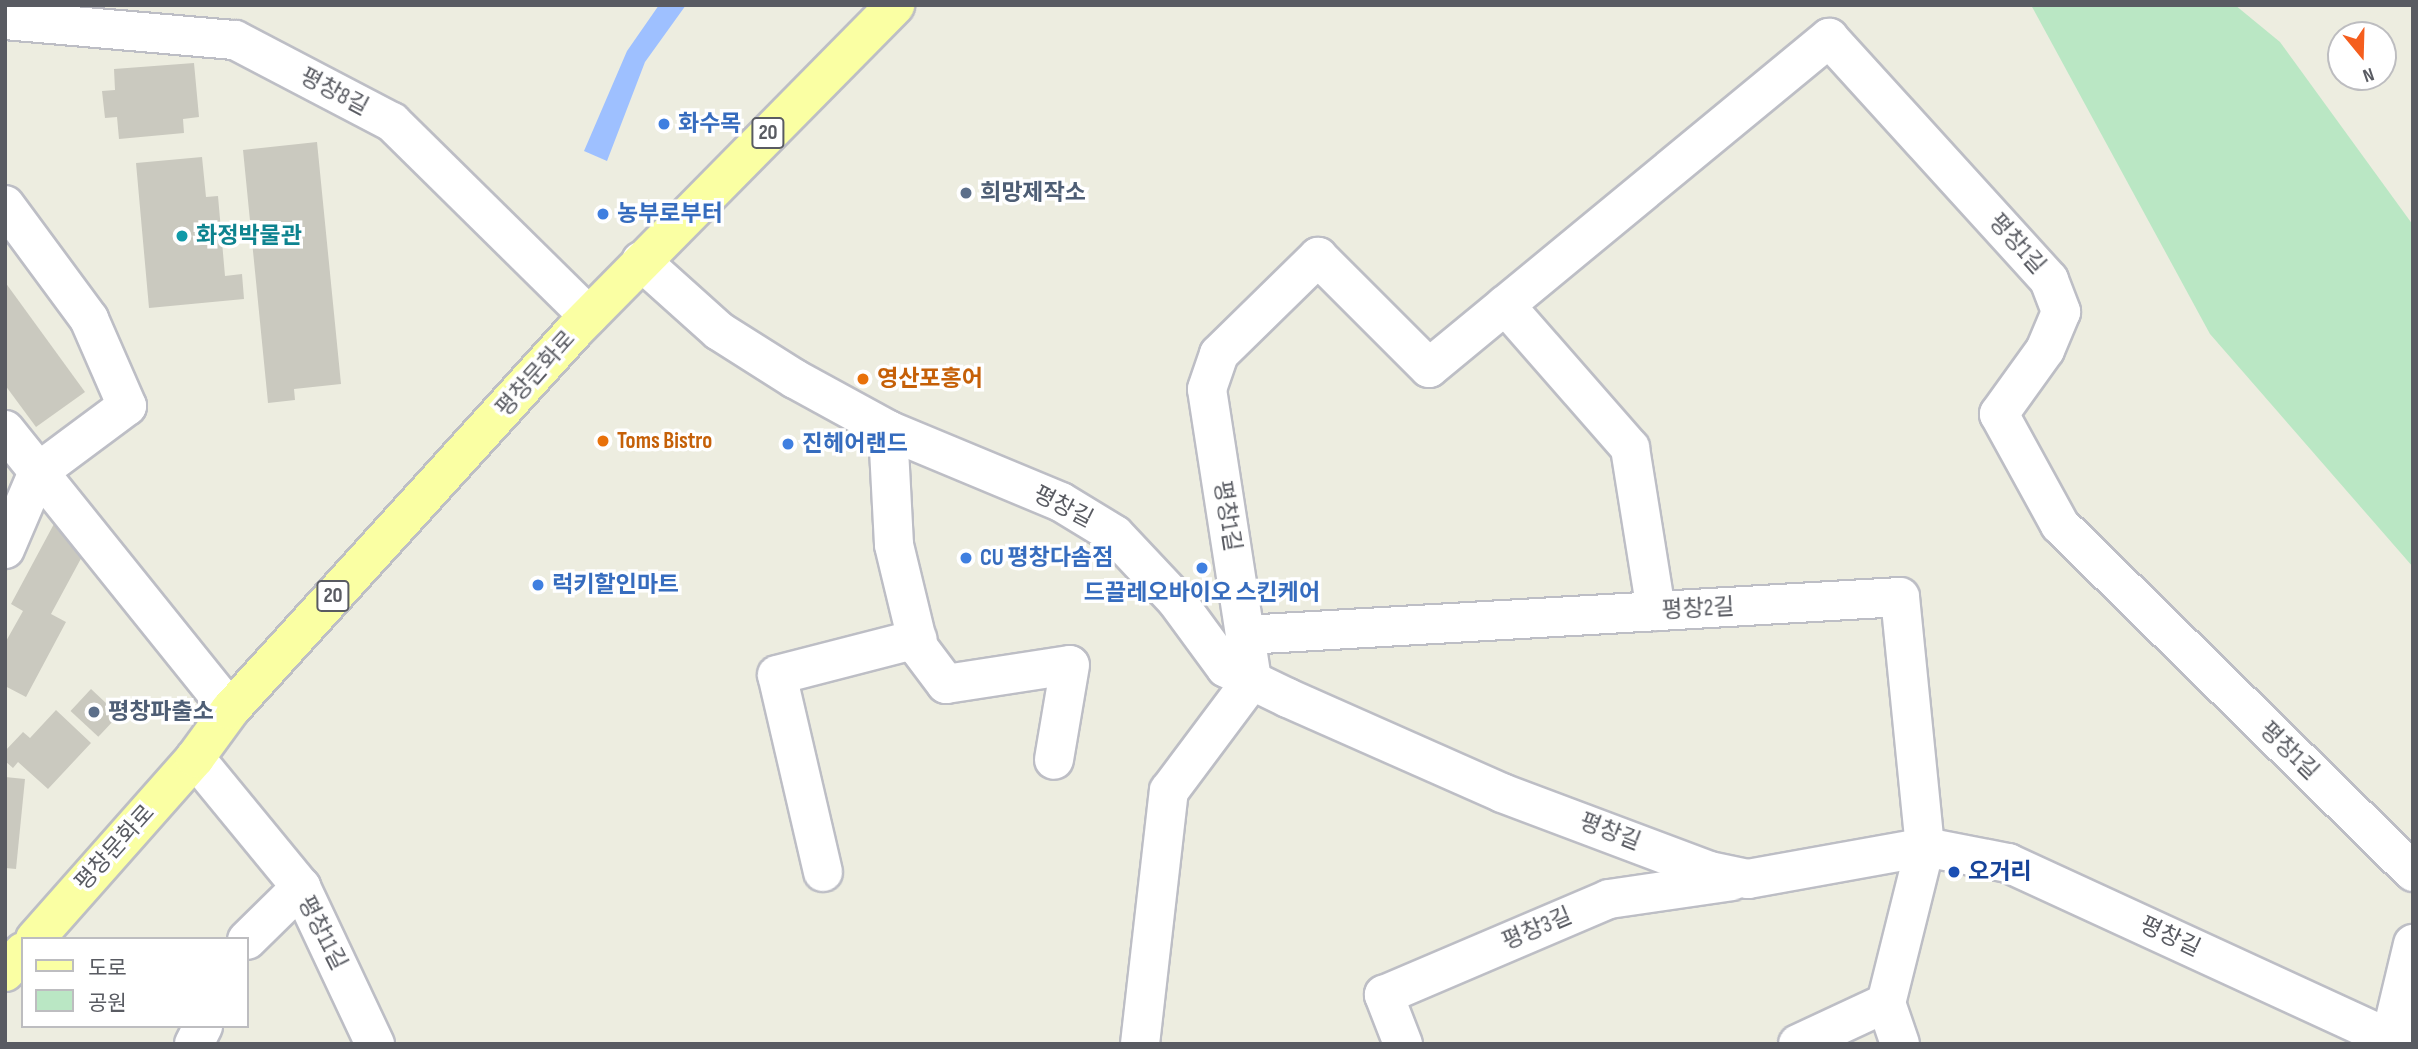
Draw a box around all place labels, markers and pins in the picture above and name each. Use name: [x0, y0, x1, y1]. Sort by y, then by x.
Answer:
place label: 화수목: [678, 110, 741, 138]
marker: 화수목: [656, 116, 672, 132]
place label: 희망제작소: [980, 179, 1086, 207]
marker: 희망제작소: [958, 185, 974, 201]
place label: 농부로부터: [617, 200, 723, 228]
marker: 농부로부터: [595, 206, 611, 222]
place label: 화정박물관: [196, 222, 302, 250]
marker: 화정박물관: [174, 228, 190, 244]
place label: 영산포홍어: [877, 365, 983, 393]
marker: 영산포홍어: [855, 371, 871, 387]
place label: Toms Bistro: [617, 427, 712, 455]
place label: 진헤어랜드: [802, 430, 908, 458]
marker: Toms Bistro: [595, 433, 611, 449]
marker: 진헤어랜드: [780, 436, 796, 452]
place label: CU 평창다솜점: [980, 544, 1113, 572]
marker: CU 평창다솜점: [958, 550, 974, 566]
marker: 드끌레오바이오 스킨케어: [1194, 560, 1210, 576]
place label: 럭키할인마트: [552, 571, 679, 599]
marker: 럭키할인마트: [530, 577, 546, 593]
place label: 드끌레오바이오 스킨케어: [1084, 579, 1320, 607]
place label: 평창파출소: [108, 698, 214, 726]
marker: 평창파출소: [86, 704, 102, 720]
place label: 오거리: [1968, 858, 2031, 886]
marker: 오거리: [1946, 864, 1962, 880]

